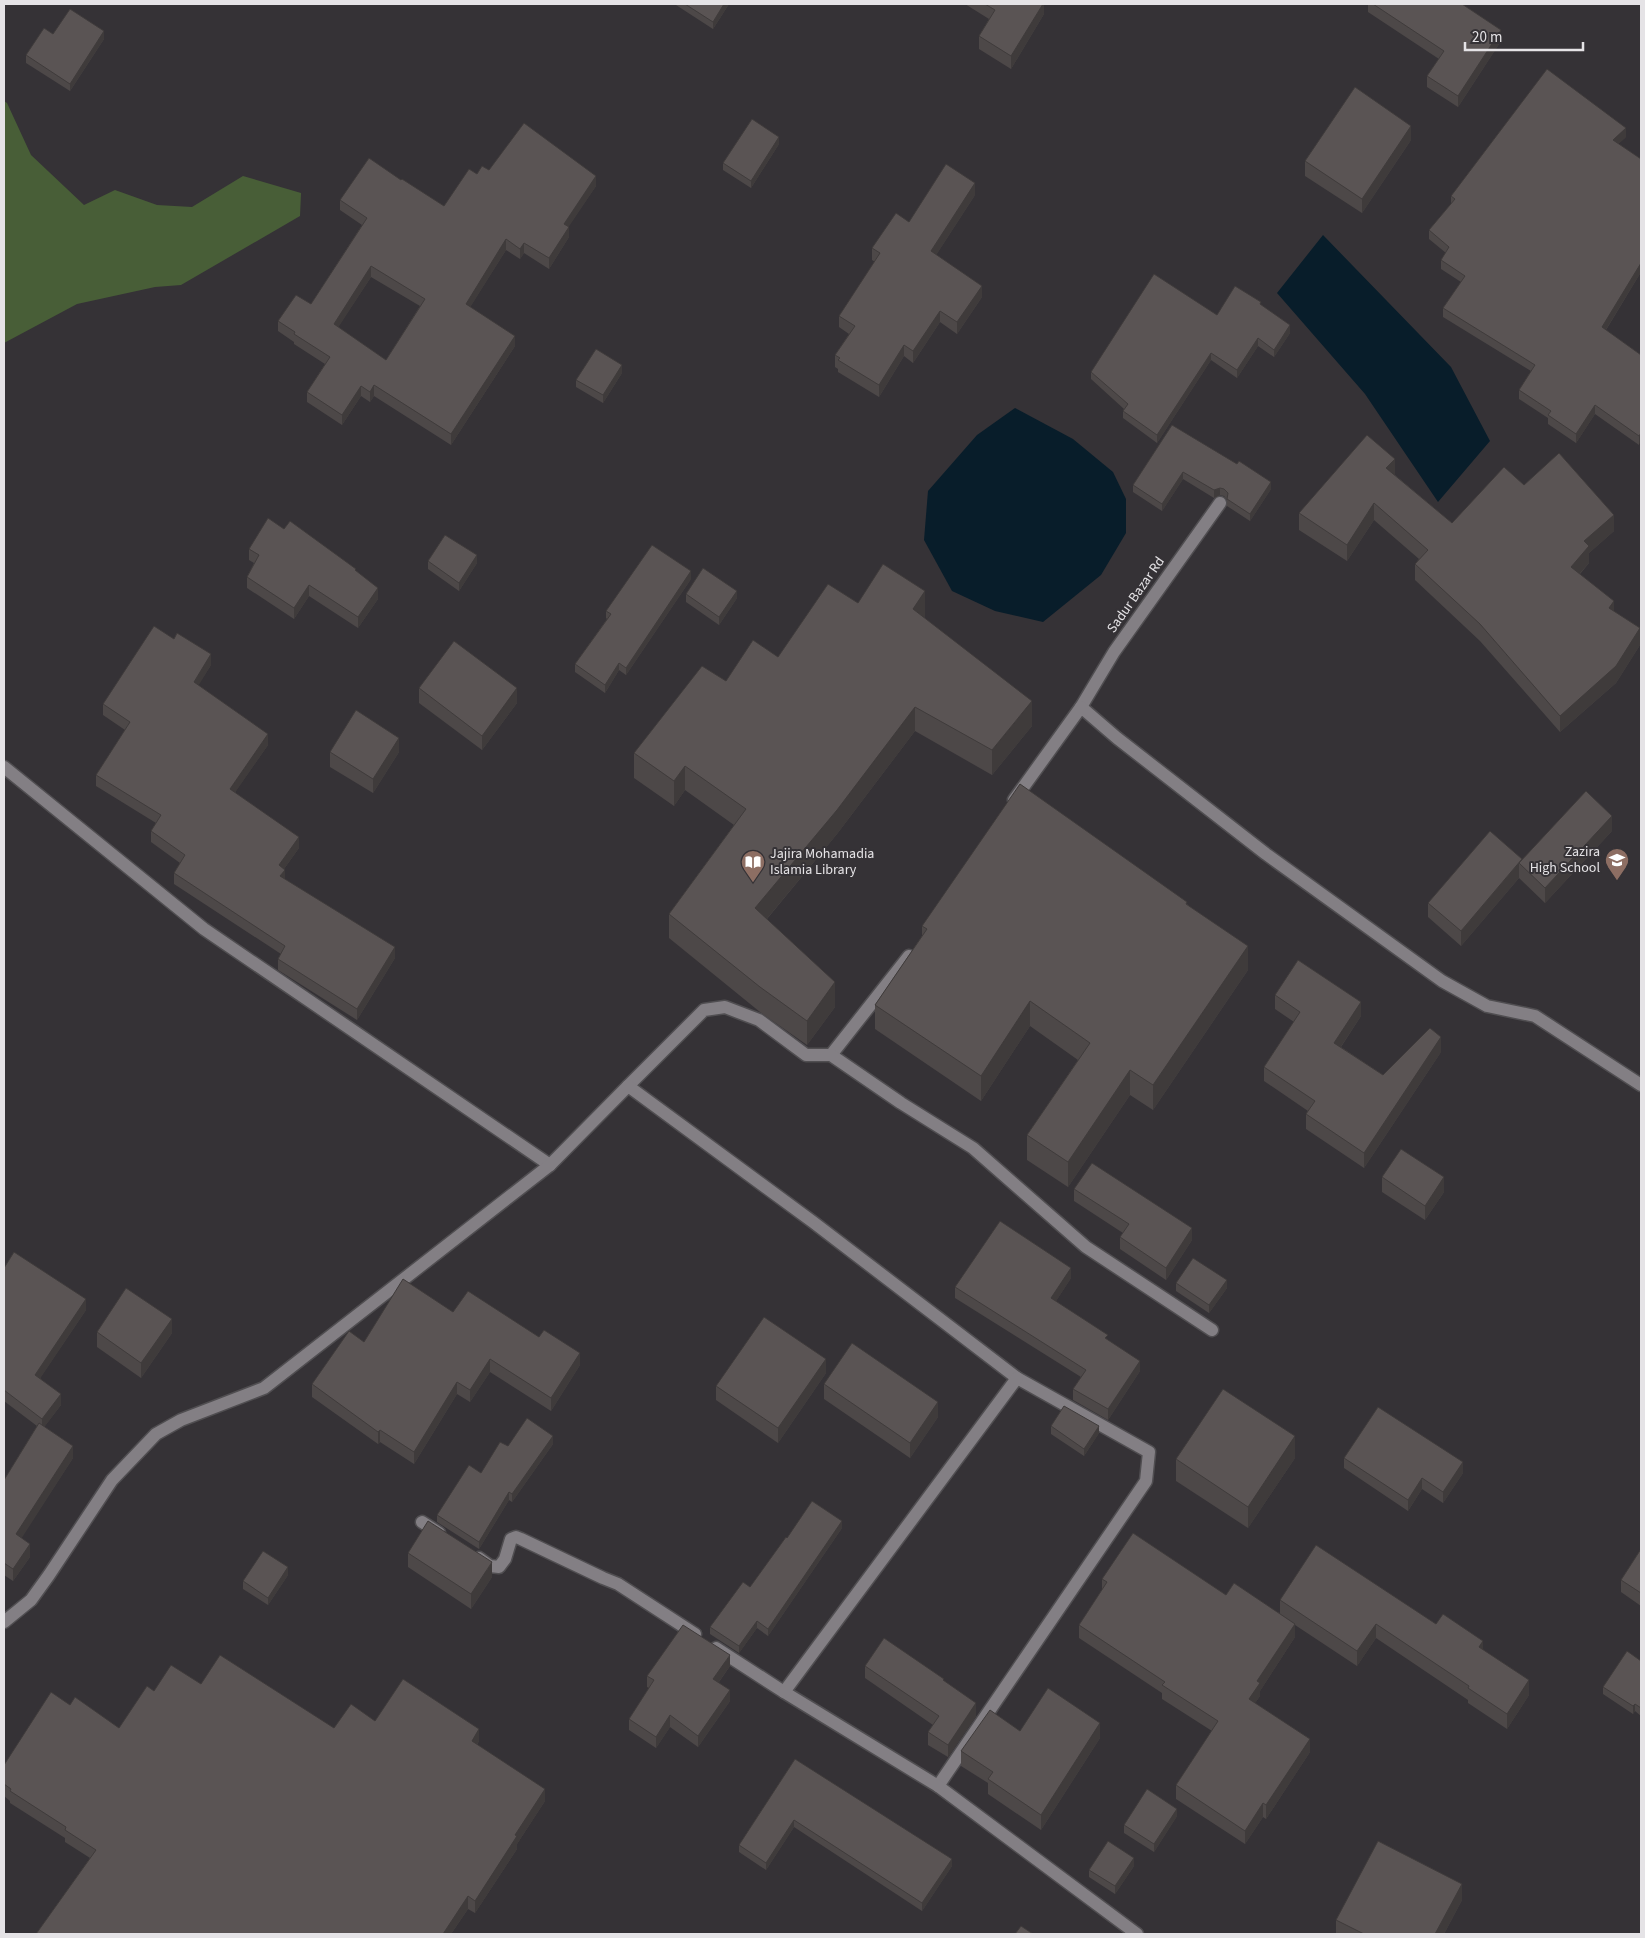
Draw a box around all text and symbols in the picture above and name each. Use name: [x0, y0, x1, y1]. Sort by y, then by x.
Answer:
scale bar: [1465, 20, 1582, 52]
text: 20 m: [1472, 27, 1502, 48]
street label: Sadur Bazar Rd: [1102, 553, 1170, 637]
place label: Zazira High School: [1530, 842, 1600, 878]
place label: Jajira Mohamadia Islamia Library: [770, 844, 874, 880]
school or university icon: Zazira High School: [1604, 847, 1630, 881]
library icon: Jajira Mohamadia Islamia Library: [740, 849, 766, 883]

